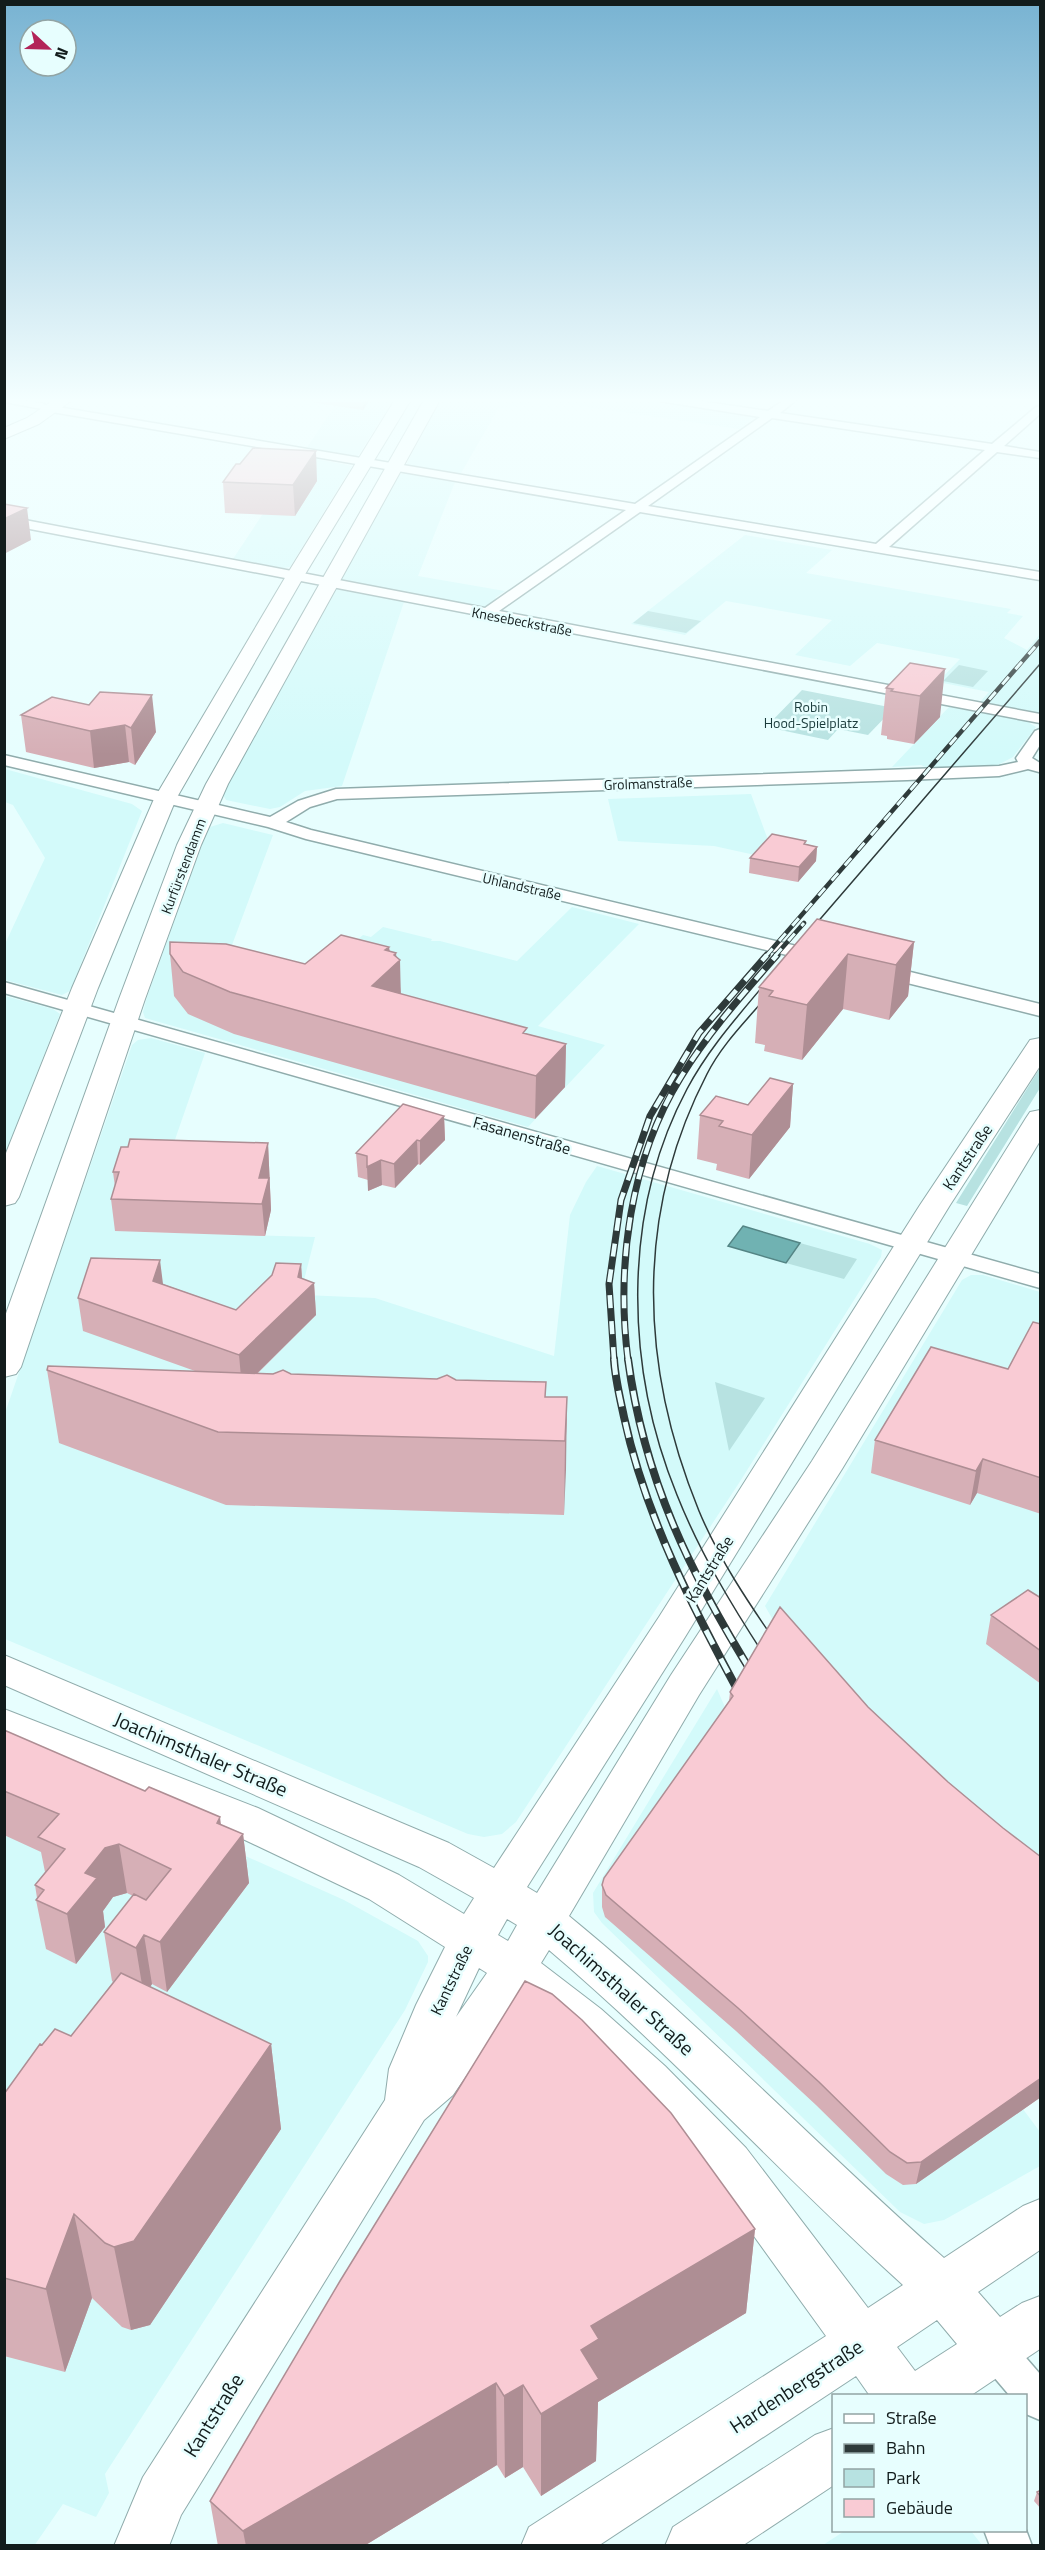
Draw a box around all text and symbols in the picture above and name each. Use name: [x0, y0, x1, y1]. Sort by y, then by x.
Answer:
north arrow: [18, 18, 78, 78]
text: N: [49, 44, 75, 63]
street label: Knesebeckstraße: [470, 601, 574, 641]
park label: Robin Hood-Spielplatz: [764, 696, 858, 733]
street label: Grolmanstraße: [603, 771, 693, 795]
street label: Kurfürstendamm: [155, 815, 211, 917]
street label: Uhlandstraße: [481, 867, 563, 905]
street label: Fasanenstraße: [470, 1110, 574, 1160]
street label: Kantstraße: [936, 1119, 998, 1195]
street label: Kantstraße: [679, 1531, 739, 1607]
street label: Joachimsthaler Straße: [109, 1703, 293, 1805]
street label: Joachimsthaler Straße: [542, 1915, 702, 2063]
street label: Kantstraße: [424, 1941, 478, 2019]
street label: Hardenbergstraße: [723, 2331, 869, 2441]
street label: Kantstraße: [175, 2367, 251, 2463]
legend: [832, 2394, 1027, 2532]
text: Straße: [886, 2404, 937, 2431]
text: Bahn: [886, 2434, 925, 2461]
text: Park: [886, 2464, 921, 2491]
text: Gebäude: [886, 2494, 953, 2521]

